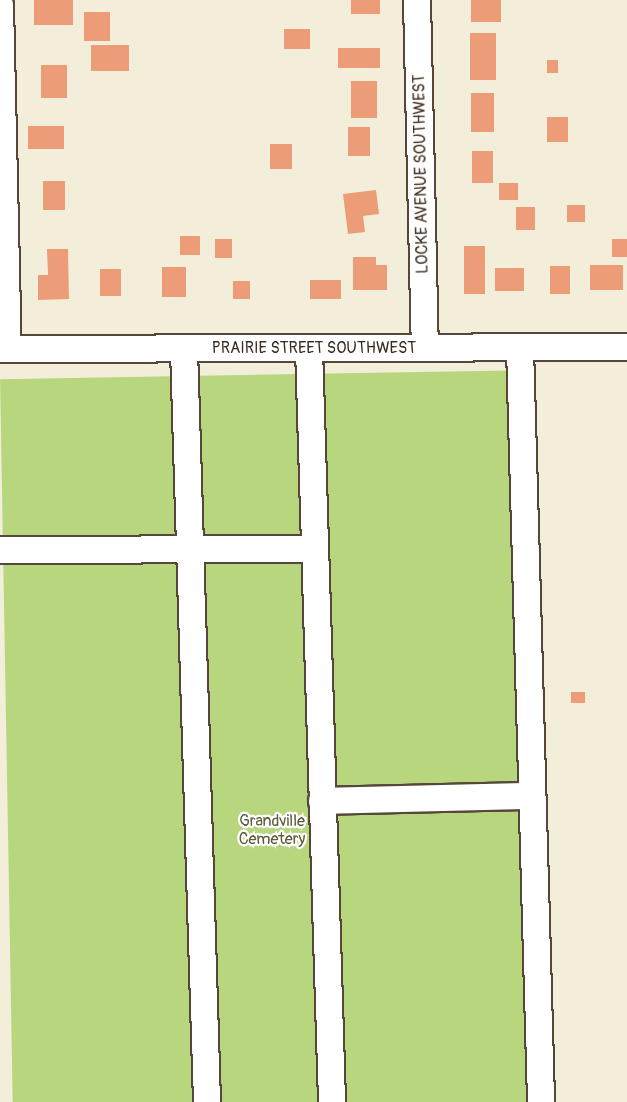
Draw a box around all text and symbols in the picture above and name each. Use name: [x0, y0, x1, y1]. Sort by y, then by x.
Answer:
street label: LOCKE AVENUE SOUTHWEST: [410, 74, 432, 274]
street label: PRAIRIE STREET SOUTHWEST: [212, 338, 416, 358]
park label: Grandville Cemetery: [239, 811, 305, 849]

